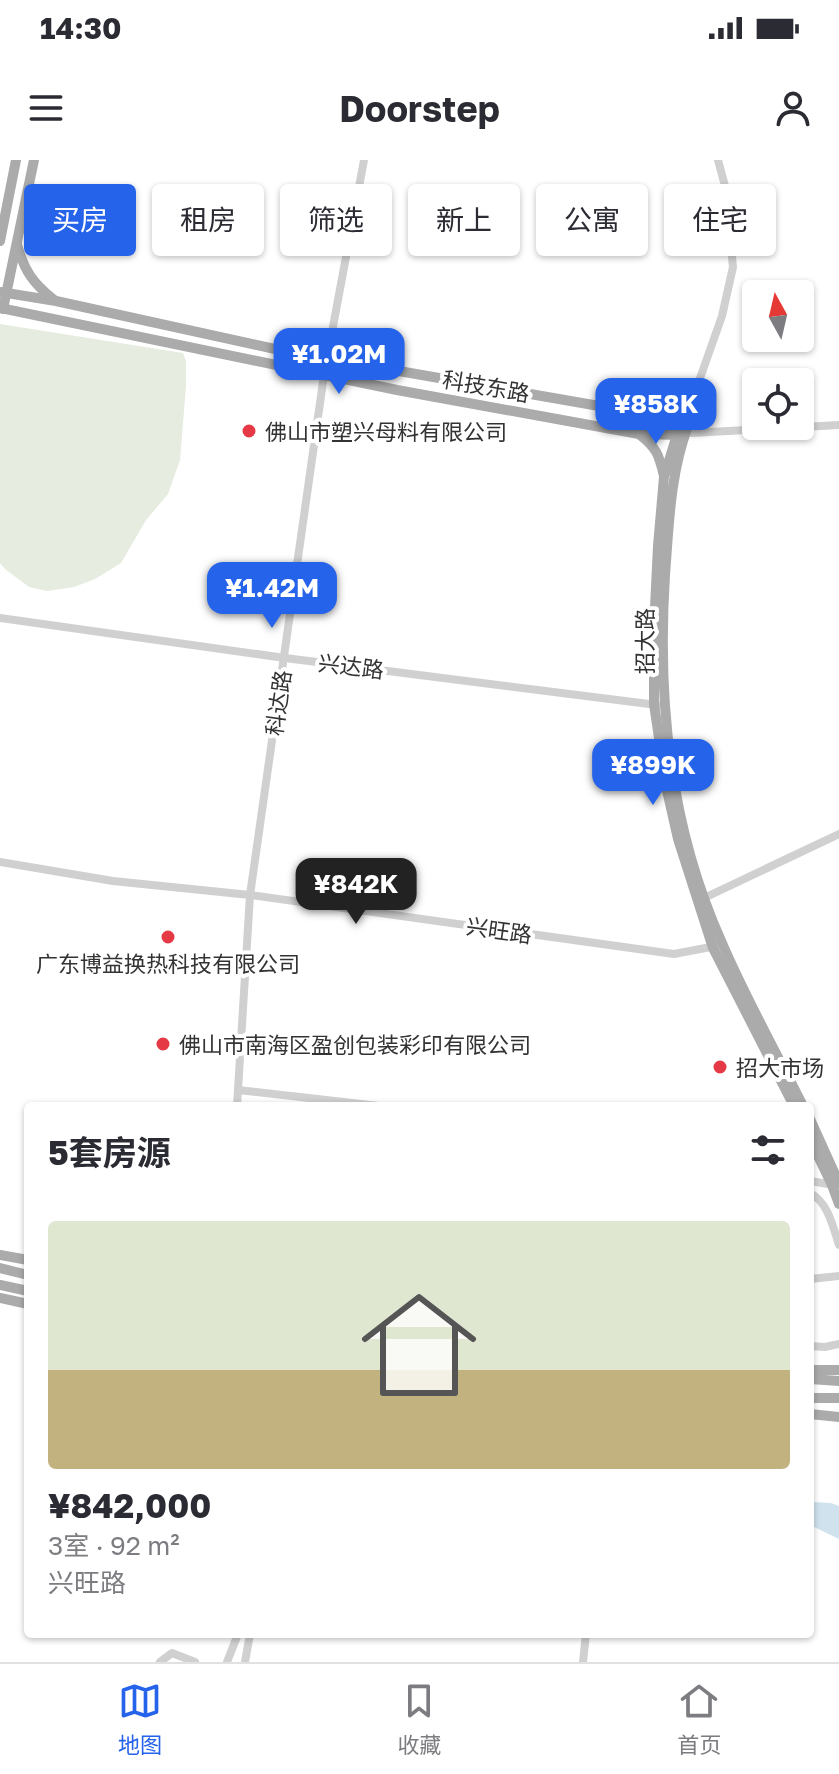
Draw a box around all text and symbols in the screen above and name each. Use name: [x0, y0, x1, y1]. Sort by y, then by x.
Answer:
text: 14:30: [40, 10, 122, 46]
icon: menu: [24, 86, 68, 130]
icon: person: [771, 86, 815, 130]
text: Doorstep: [339, 87, 500, 130]
chip: 买房: [24, 184, 136, 256]
chip: 租房: [152, 184, 264, 256]
chip: 筛选: [280, 184, 392, 256]
chip: 新上: [408, 184, 520, 256]
chip: 公寓: [536, 184, 648, 256]
chip: 住宅: [664, 184, 776, 256]
north arrow: [742, 280, 814, 352]
map controls: [742, 280, 814, 440]
pin: ¥1.02M: [274, 328, 404, 396]
text: ¥1.02M: [292, 338, 386, 369]
street label: 科技东路: [440, 365, 532, 407]
button: locate: [742, 368, 814, 440]
pin: ¥858K: [600, 378, 712, 446]
text: ¥858K: [613, 388, 699, 419]
place label: 佛山市塑兴母料有限公司: [265, 418, 507, 445]
marker: 佛山市塑兴母料有限公司: [240, 422, 258, 440]
pin: ¥1.42M: [207, 562, 337, 630]
text: ¥1.42M: [225, 572, 319, 603]
street label: 招大路: [631, 608, 658, 674]
street label: 兴达路: [317, 649, 385, 683]
street label: 科达路: [260, 668, 296, 738]
pin: ¥899K: [597, 739, 709, 807]
text: ¥899K: [610, 749, 696, 780]
pin: ¥842K: [300, 858, 412, 926]
text: ¥842K: [314, 868, 398, 899]
street label: 兴旺路: [464, 912, 534, 948]
marker: 广东博益换热科技有限公司: [159, 928, 177, 946]
place label: 广东博益换热科技有限公司: [36, 950, 300, 977]
place label: 佛山市南海区盈创包装彩印有限公司: [179, 1031, 531, 1058]
marker: 佛山市南海区盈创包装彩印有限公司: [154, 1035, 172, 1053]
place label: 招大市场: [736, 1054, 824, 1081]
marker: 招大市场: [711, 1058, 729, 1076]
icon: filters: [746, 1128, 790, 1172]
text: 5套房源: [48, 1132, 171, 1172]
icon: home: [347, 1273, 491, 1417]
text: ¥842,000: [48, 1485, 211, 1525]
text: 3室 · 92 m²: [48, 1530, 180, 1561]
text: 兴旺路: [48, 1567, 126, 1598]
tab: 地图: [118, 1679, 162, 1759]
tab: 收藏: [397, 1679, 441, 1759]
tab: 首页: [677, 1679, 721, 1759]

